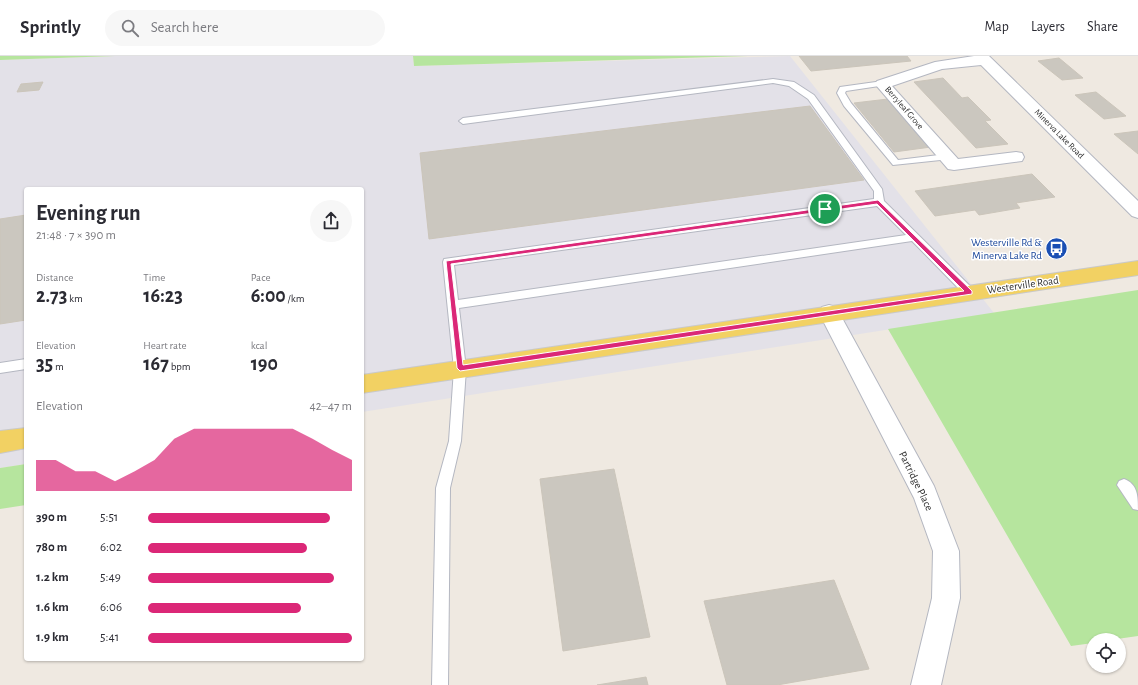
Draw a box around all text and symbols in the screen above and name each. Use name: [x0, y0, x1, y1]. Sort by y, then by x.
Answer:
search box: [105, 10, 385, 46]
icon: search: [119, 17, 141, 39]
text: Sprintly: [20, 18, 81, 37]
text: Search here: [151, 20, 219, 35]
text: Map: [984, 20, 1009, 34]
text: Layers: [1031, 20, 1065, 34]
text: Share: [1087, 20, 1118, 34]
street label: Berryleaf Grove: [883, 85, 925, 131]
street label: Minerva Lake Road: [1033, 108, 1086, 161]
pin: [808, 192, 842, 226]
icon: arrive: [814, 198, 836, 220]
button: share: [310, 200, 352, 242]
text: Evening run: [36, 202, 141, 224]
text: 21:48 · 7 × 390 m: [36, 229, 116, 242]
bus stop icon: Westerville Rd & Minerva Lake Rd: [1044, 235, 1070, 261]
place label: Westerville Rd & Minerva Lake Rd: [971, 237, 1042, 261]
text: Distance: [36, 272, 73, 283]
text: Time: [143, 272, 165, 283]
text: Pace: [251, 272, 270, 283]
street label: Westerville Road: [987, 274, 1060, 295]
text: 2.73: [36, 286, 67, 306]
text: 16:23: [143, 286, 183, 306]
text: 6:00: [251, 286, 286, 306]
text: km: [67, 293, 83, 304]
text: /km: [286, 293, 305, 304]
text: Elevation: [36, 340, 76, 351]
text: Heart rate: [143, 340, 187, 351]
text: kcal: [251, 340, 267, 351]
text: 35: [36, 354, 53, 374]
text: 167: [143, 354, 169, 374]
text: 190: [251, 354, 278, 374]
text: m: [53, 361, 64, 372]
text: bpm: [169, 361, 191, 372]
text: Elevation: [36, 400, 83, 413]
text: 42–47 m: [309, 400, 352, 413]
street label: Partridge Place: [897, 450, 935, 512]
text: 390 m: [36, 511, 67, 524]
text: 5:51: [100, 511, 118, 524]
text: 780 m: [36, 541, 67, 554]
text: 6:02: [100, 541, 122, 554]
text: 1.2 km: [36, 571, 69, 584]
text: 5:49: [100, 571, 121, 584]
text: 1.6 km: [36, 601, 69, 614]
text: 6:06: [100, 601, 122, 614]
text: 1.9 km: [36, 631, 69, 644]
text: 5:41: [100, 631, 119, 644]
map controls: [1086, 633, 1126, 673]
button: locate: [1086, 633, 1126, 673]

